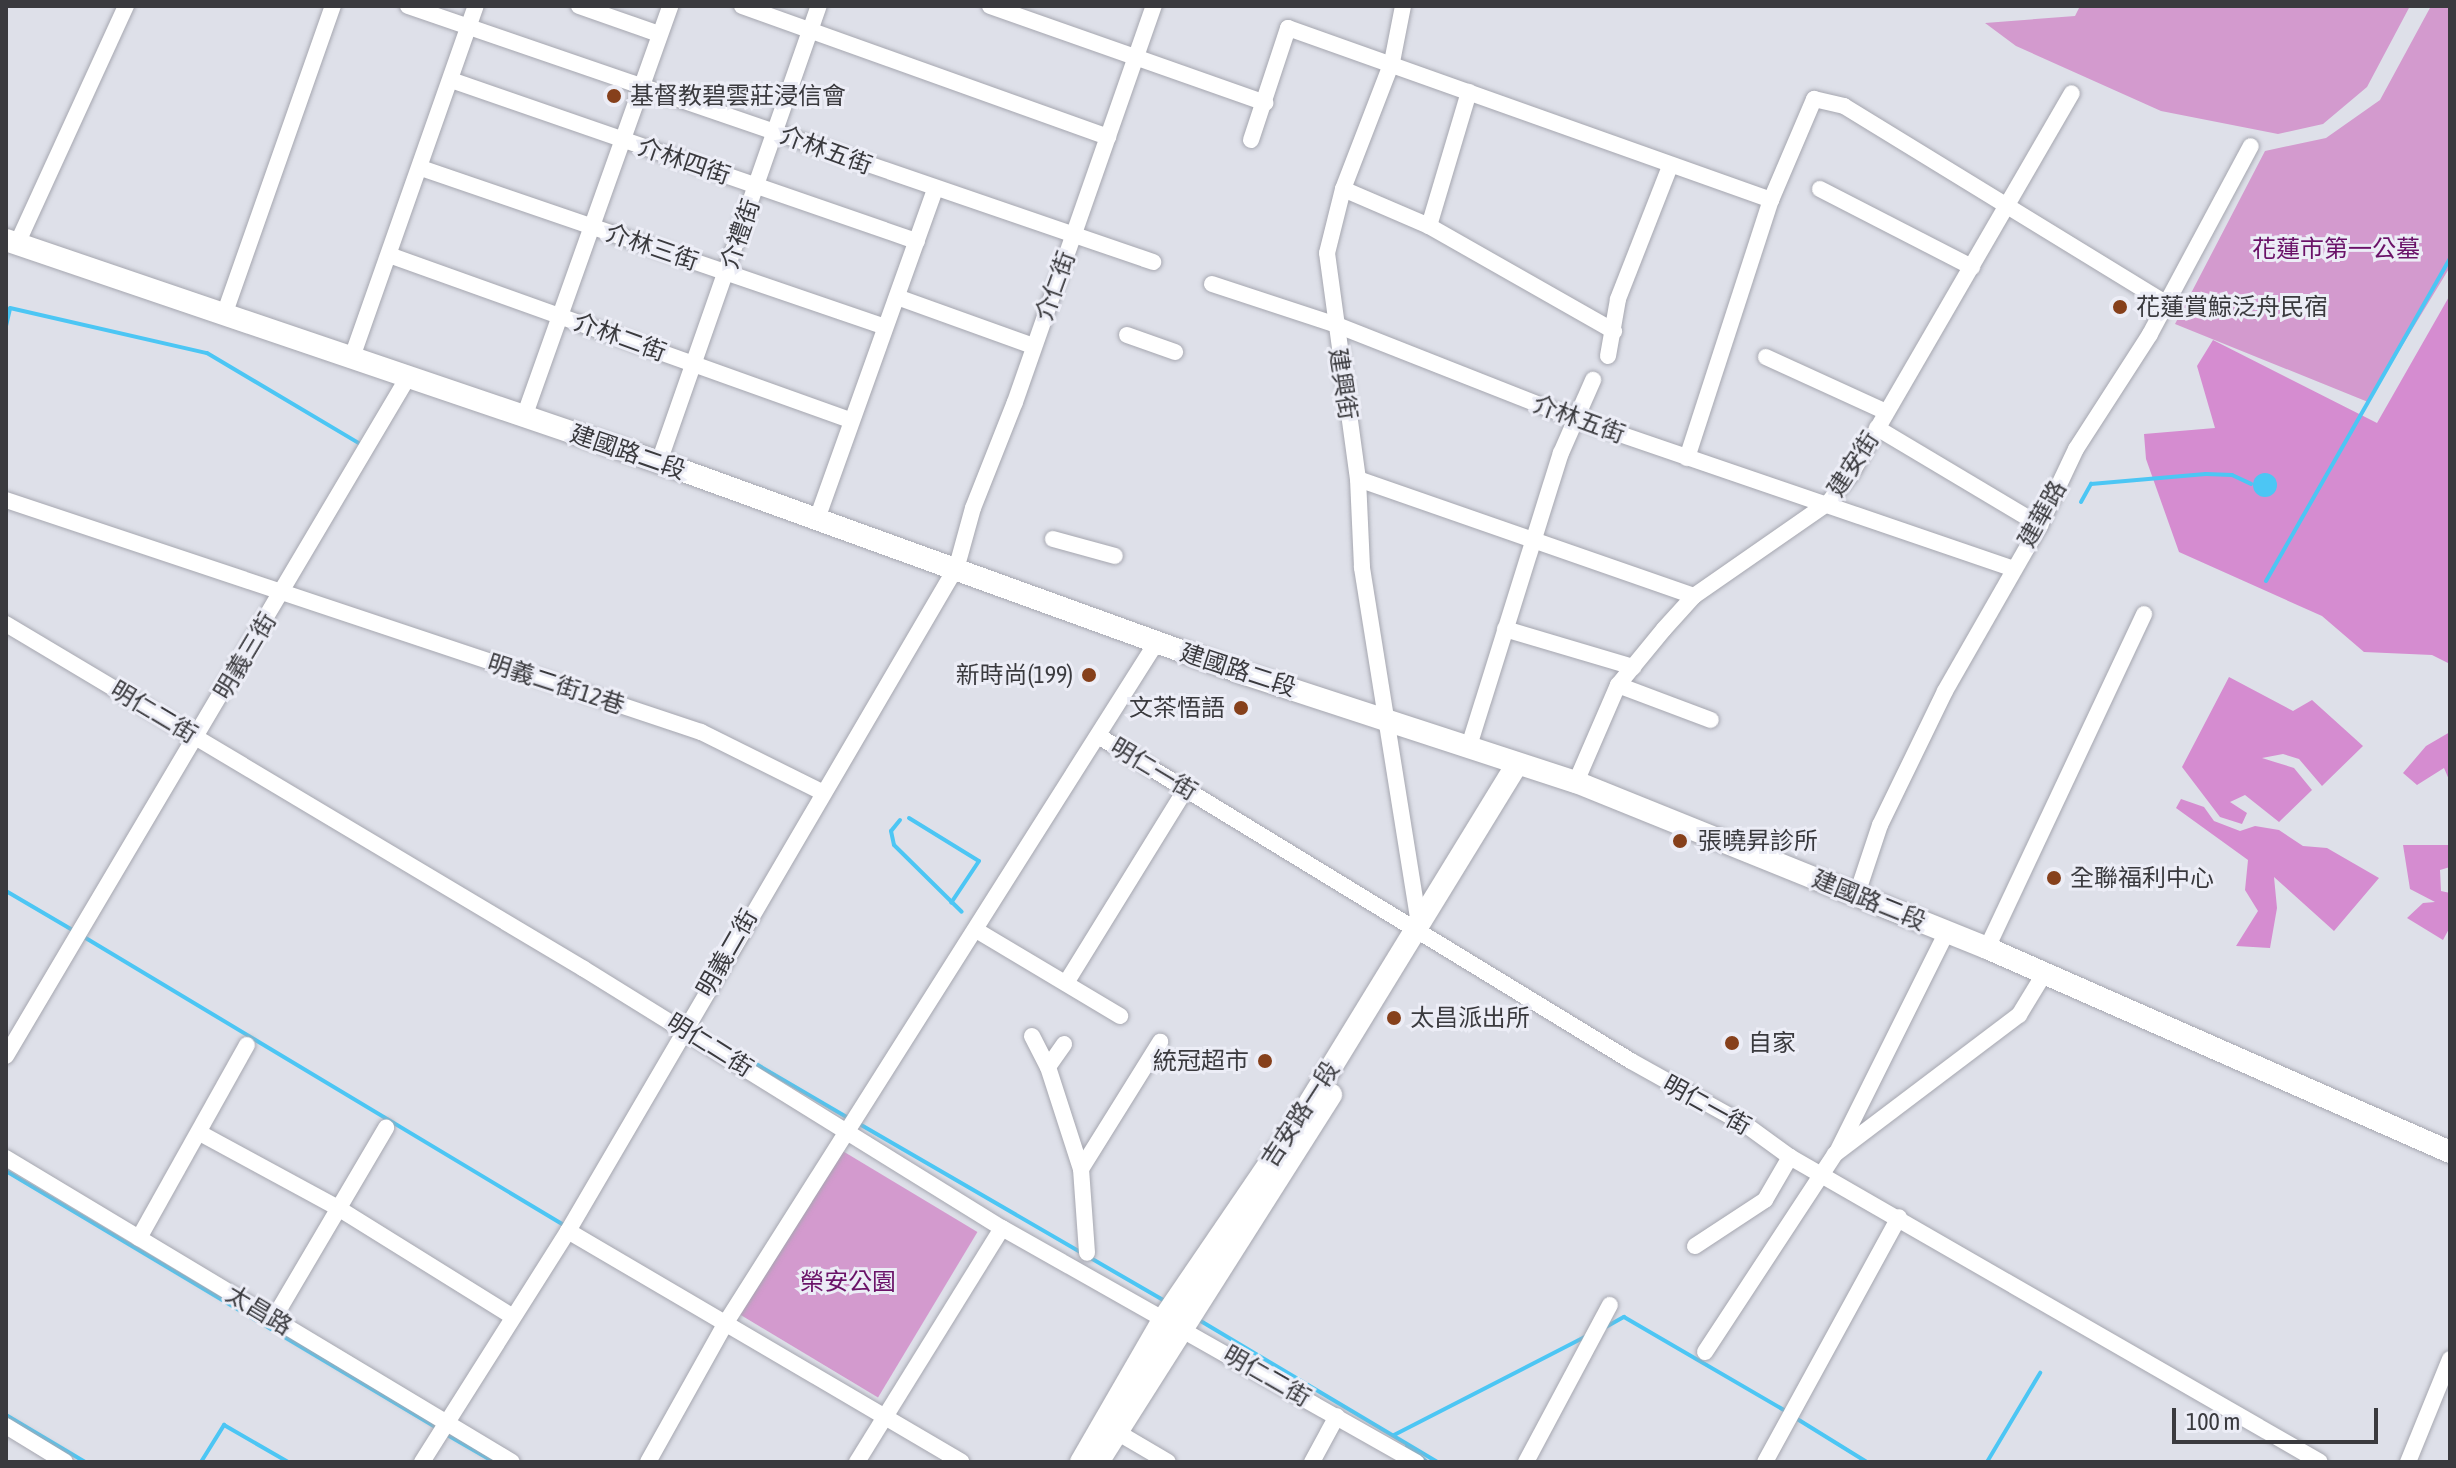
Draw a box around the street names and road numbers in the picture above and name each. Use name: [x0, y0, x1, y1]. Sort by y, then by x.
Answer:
street label: 介林五街: [776, 120, 876, 180]
street label: 介林四街: [634, 132, 734, 190]
street label: 介禮街: [715, 195, 765, 273]
street label: 介林三街: [602, 218, 702, 276]
street label: 介仁街: [1029, 247, 1081, 325]
street label: 介林二街: [570, 307, 670, 367]
street label: 建興街: [1323, 346, 1363, 422]
street label: 介林五街: [1529, 389, 1629, 449]
street label: 建國路二段: [567, 419, 689, 485]
street label: 建安街: [1821, 426, 1885, 502]
street label: 建華路: [2012, 476, 2072, 552]
street label: 明義三街: [208, 607, 282, 705]
street label: 建國路二段: [1176, 638, 1300, 702]
street label: 明義二街12巷: [484, 648, 628, 720]
street label: 明仁二街: [105, 675, 203, 749]
street label: 明仁一街: [1105, 732, 1203, 806]
street label: 建國路二段: [1808, 864, 1930, 936]
street label: 明義二街: [691, 904, 763, 1002]
street label: 明仁二街: [662, 1007, 758, 1083]
street label: 吉安路一段: [1255, 1056, 1345, 1172]
street label: 明仁一街: [1658, 1069, 1756, 1141]
street label: 太昌路: [221, 1279, 297, 1341]
street label: 明仁二街: [1218, 1340, 1316, 1412]

